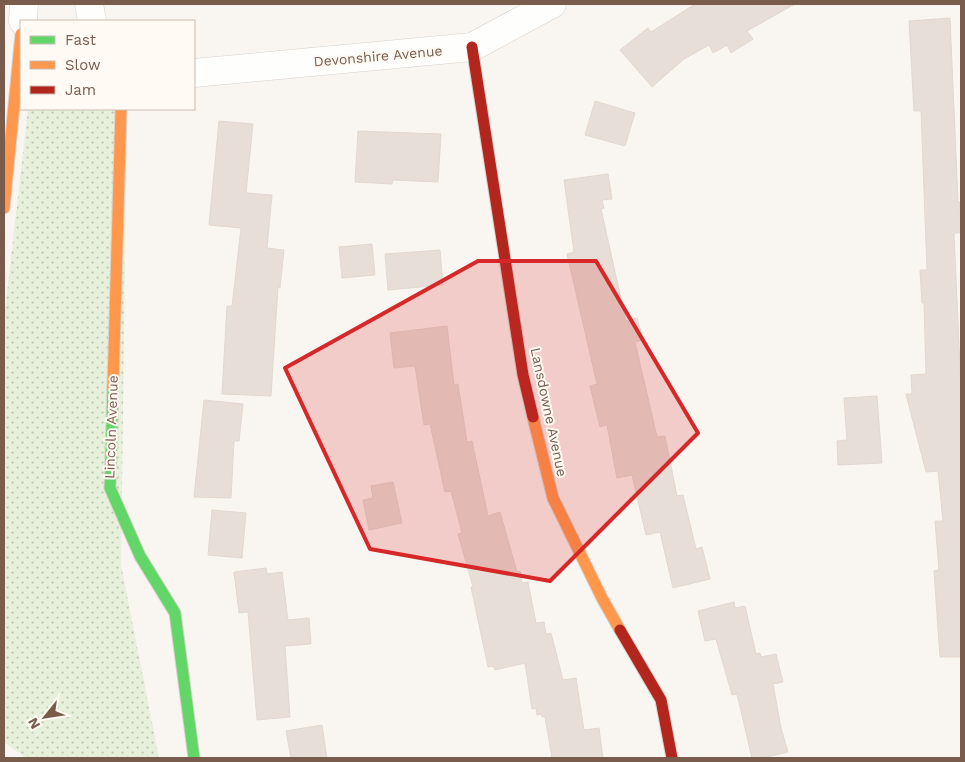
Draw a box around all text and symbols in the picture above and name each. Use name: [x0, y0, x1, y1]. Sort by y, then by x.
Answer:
legend: [20, 20, 195, 110]
text: Fast: [65, 31, 97, 49]
street label: Devonshire Avenue: [313, 42, 443, 70]
text: Slow: [65, 56, 101, 74]
text: Jam: [65, 81, 96, 99]
street label: Lansdowne Avenue: [528, 346, 570, 478]
street label: Lincoln Avenue: [101, 375, 121, 479]
north arrow: [20, 692, 70, 742]
text: N: [24, 715, 43, 732]

